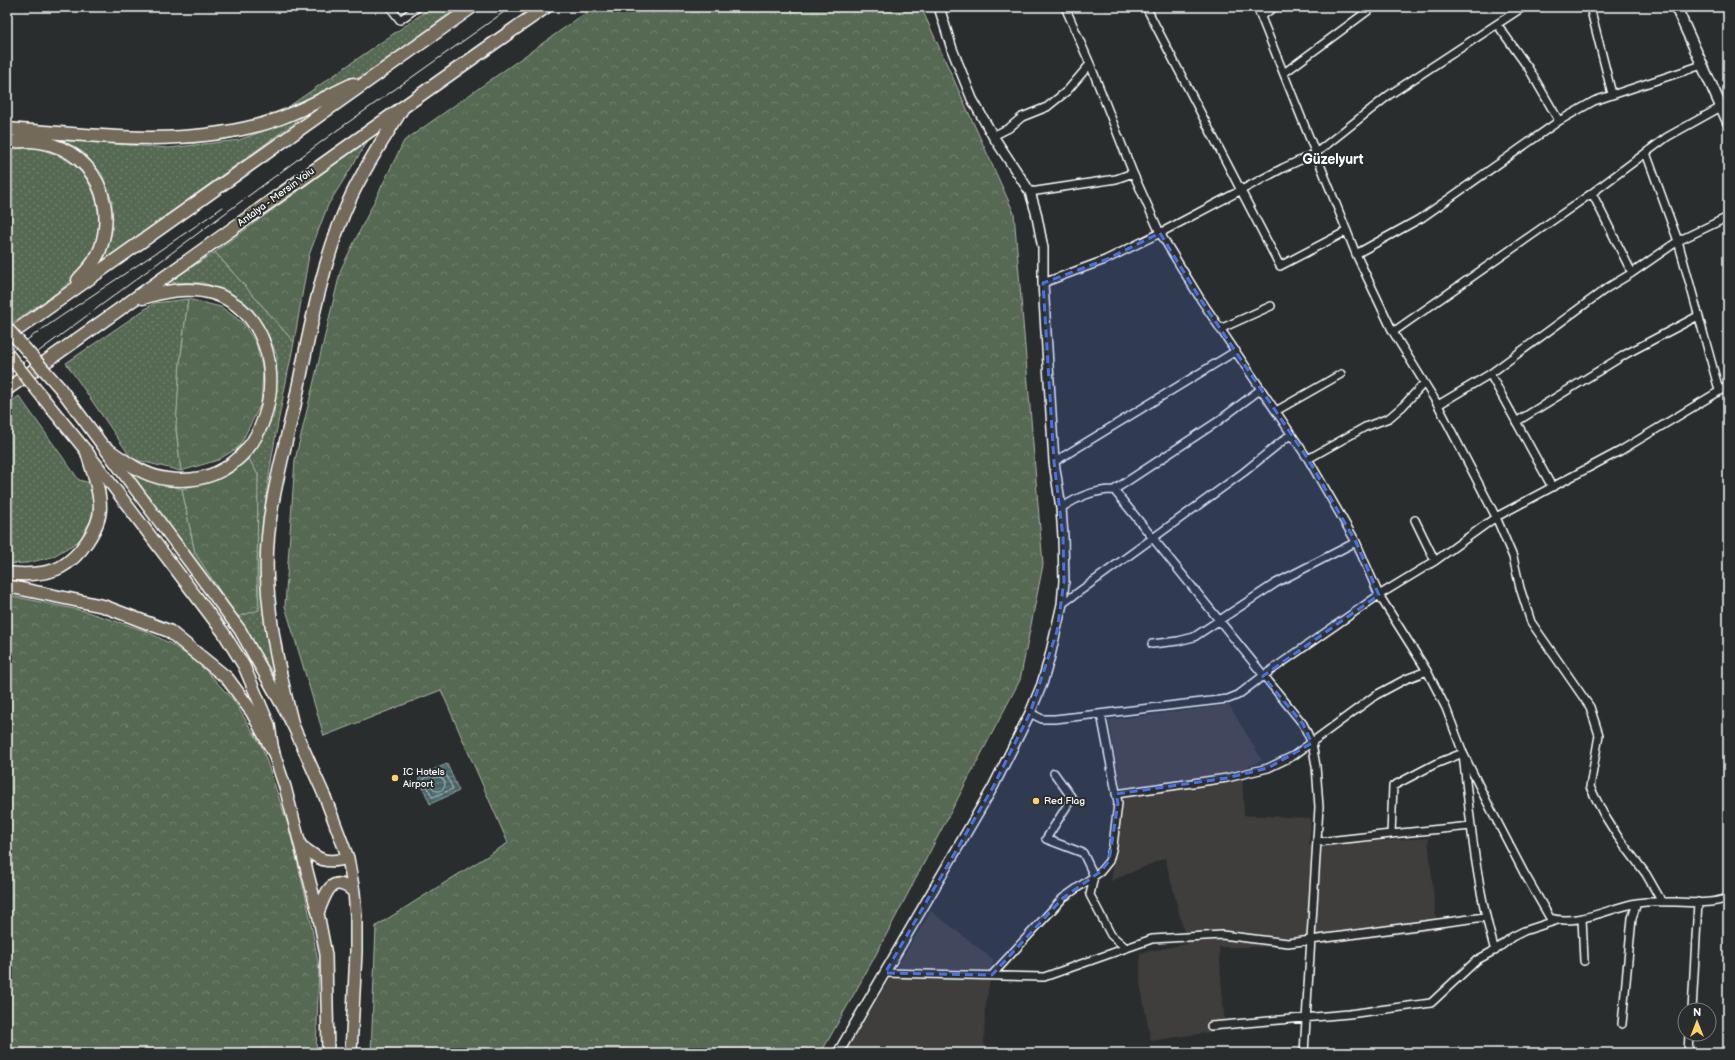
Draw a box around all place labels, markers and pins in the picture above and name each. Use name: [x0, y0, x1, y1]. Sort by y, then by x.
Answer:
place label: IC Hotels Airport: [403, 766, 445, 790]
marker: IC Hotels Airport: [390, 773, 400, 783]
place label: Red Flag: [1044, 795, 1085, 807]
marker: Red Flag: [1031, 796, 1041, 806]

